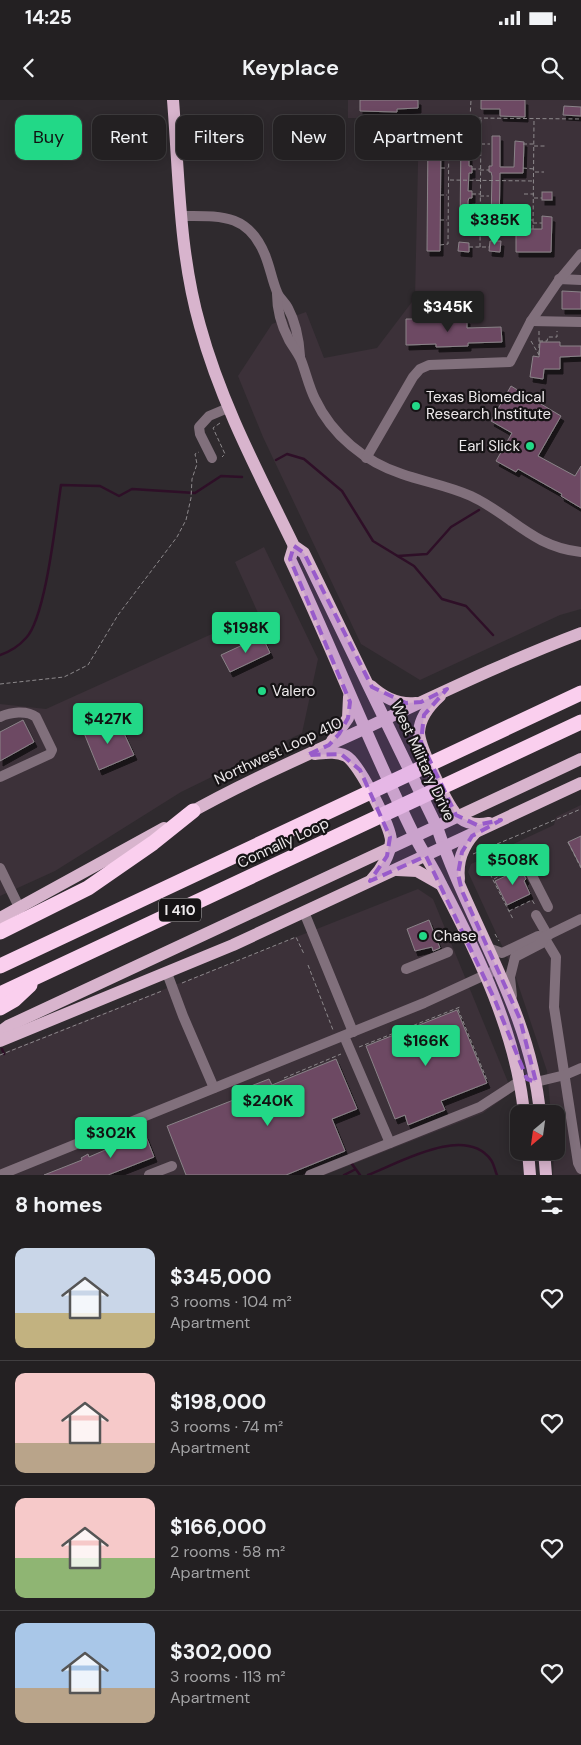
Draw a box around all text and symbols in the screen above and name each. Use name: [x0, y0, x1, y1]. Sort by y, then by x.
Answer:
text: 14:25: [25, 5, 72, 30]
text: Keyplace: [242, 53, 339, 82]
icon: back: [15, 54, 43, 82]
icon: search: [538, 54, 566, 82]
chip: Buy: [15, 115, 82, 160]
chip: Rent: [92, 115, 166, 160]
chip: Filters: [176, 115, 263, 160]
chip: New: [273, 115, 345, 160]
chip: Apartment: [355, 115, 481, 160]
pin: $385K: [460, 204, 530, 246]
text: $385K: [470, 209, 520, 230]
pin: $345K: [413, 290, 483, 333]
text: $345K: [423, 296, 473, 317]
place label: Texas Biomedical Research Institute: [426, 387, 551, 424]
marker: Texas Biomedical Research Institute: [410, 400, 422, 412]
place label: Earl Slick: [459, 436, 520, 456]
marker: Earl Slick: [524, 440, 536, 452]
pin: $198K: [211, 612, 281, 654]
text: $198K: [223, 617, 269, 638]
place label: Valero: [272, 681, 315, 701]
marker: Valero: [256, 685, 268, 697]
street label: West Military Drive: [386, 698, 460, 824]
pin: $427K: [73, 702, 143, 745]
text: $427K: [84, 708, 132, 729]
street label: Northwest Loop 410: [211, 713, 345, 789]
street label: Connally Loop: [234, 813, 332, 873]
pin: $508K: [478, 844, 548, 886]
text: $508K: [487, 849, 539, 870]
road number: I 410: [159, 898, 201, 922]
place label: Chase: [433, 926, 477, 946]
marker: Chase: [417, 930, 429, 942]
pin: $166K: [391, 1024, 461, 1067]
text: $166K: [403, 1030, 449, 1051]
pin: $240K: [233, 1084, 303, 1127]
text: $240K: [243, 1090, 293, 1111]
north arrow: [510, 1105, 565, 1160]
map controls: [510, 1105, 565, 1160]
pin: $302K: [76, 1116, 146, 1159]
text: $302K: [86, 1122, 136, 1143]
text: 8 homes: [15, 1191, 103, 1219]
icon: filters: [538, 1191, 566, 1219]
text: $345,000: [170, 1263, 272, 1291]
icon: home: [55, 1268, 115, 1328]
icon: heart: [538, 1284, 566, 1312]
text: 3 rooms · 104 m²: [170, 1291, 292, 1312]
text: Apartment: [170, 1312, 250, 1333]
text: $198,000: [170, 1388, 266, 1416]
icon: home: [55, 1393, 115, 1453]
icon: heart: [538, 1409, 566, 1437]
text: 3 rooms · 74 m²: [170, 1416, 283, 1437]
text: Apartment: [170, 1437, 250, 1458]
text: $166,000: [170, 1513, 266, 1541]
icon: home: [55, 1518, 115, 1578]
icon: heart: [538, 1534, 566, 1562]
text: 2 rooms · 58 m²: [170, 1541, 285, 1562]
text: Apartment: [170, 1562, 250, 1583]
text: $302,000: [170, 1638, 272, 1666]
icon: home: [55, 1643, 115, 1703]
icon: heart: [538, 1659, 566, 1687]
text: 3 rooms · 113 m²: [170, 1666, 286, 1687]
text: Apartment: [170, 1687, 250, 1708]

